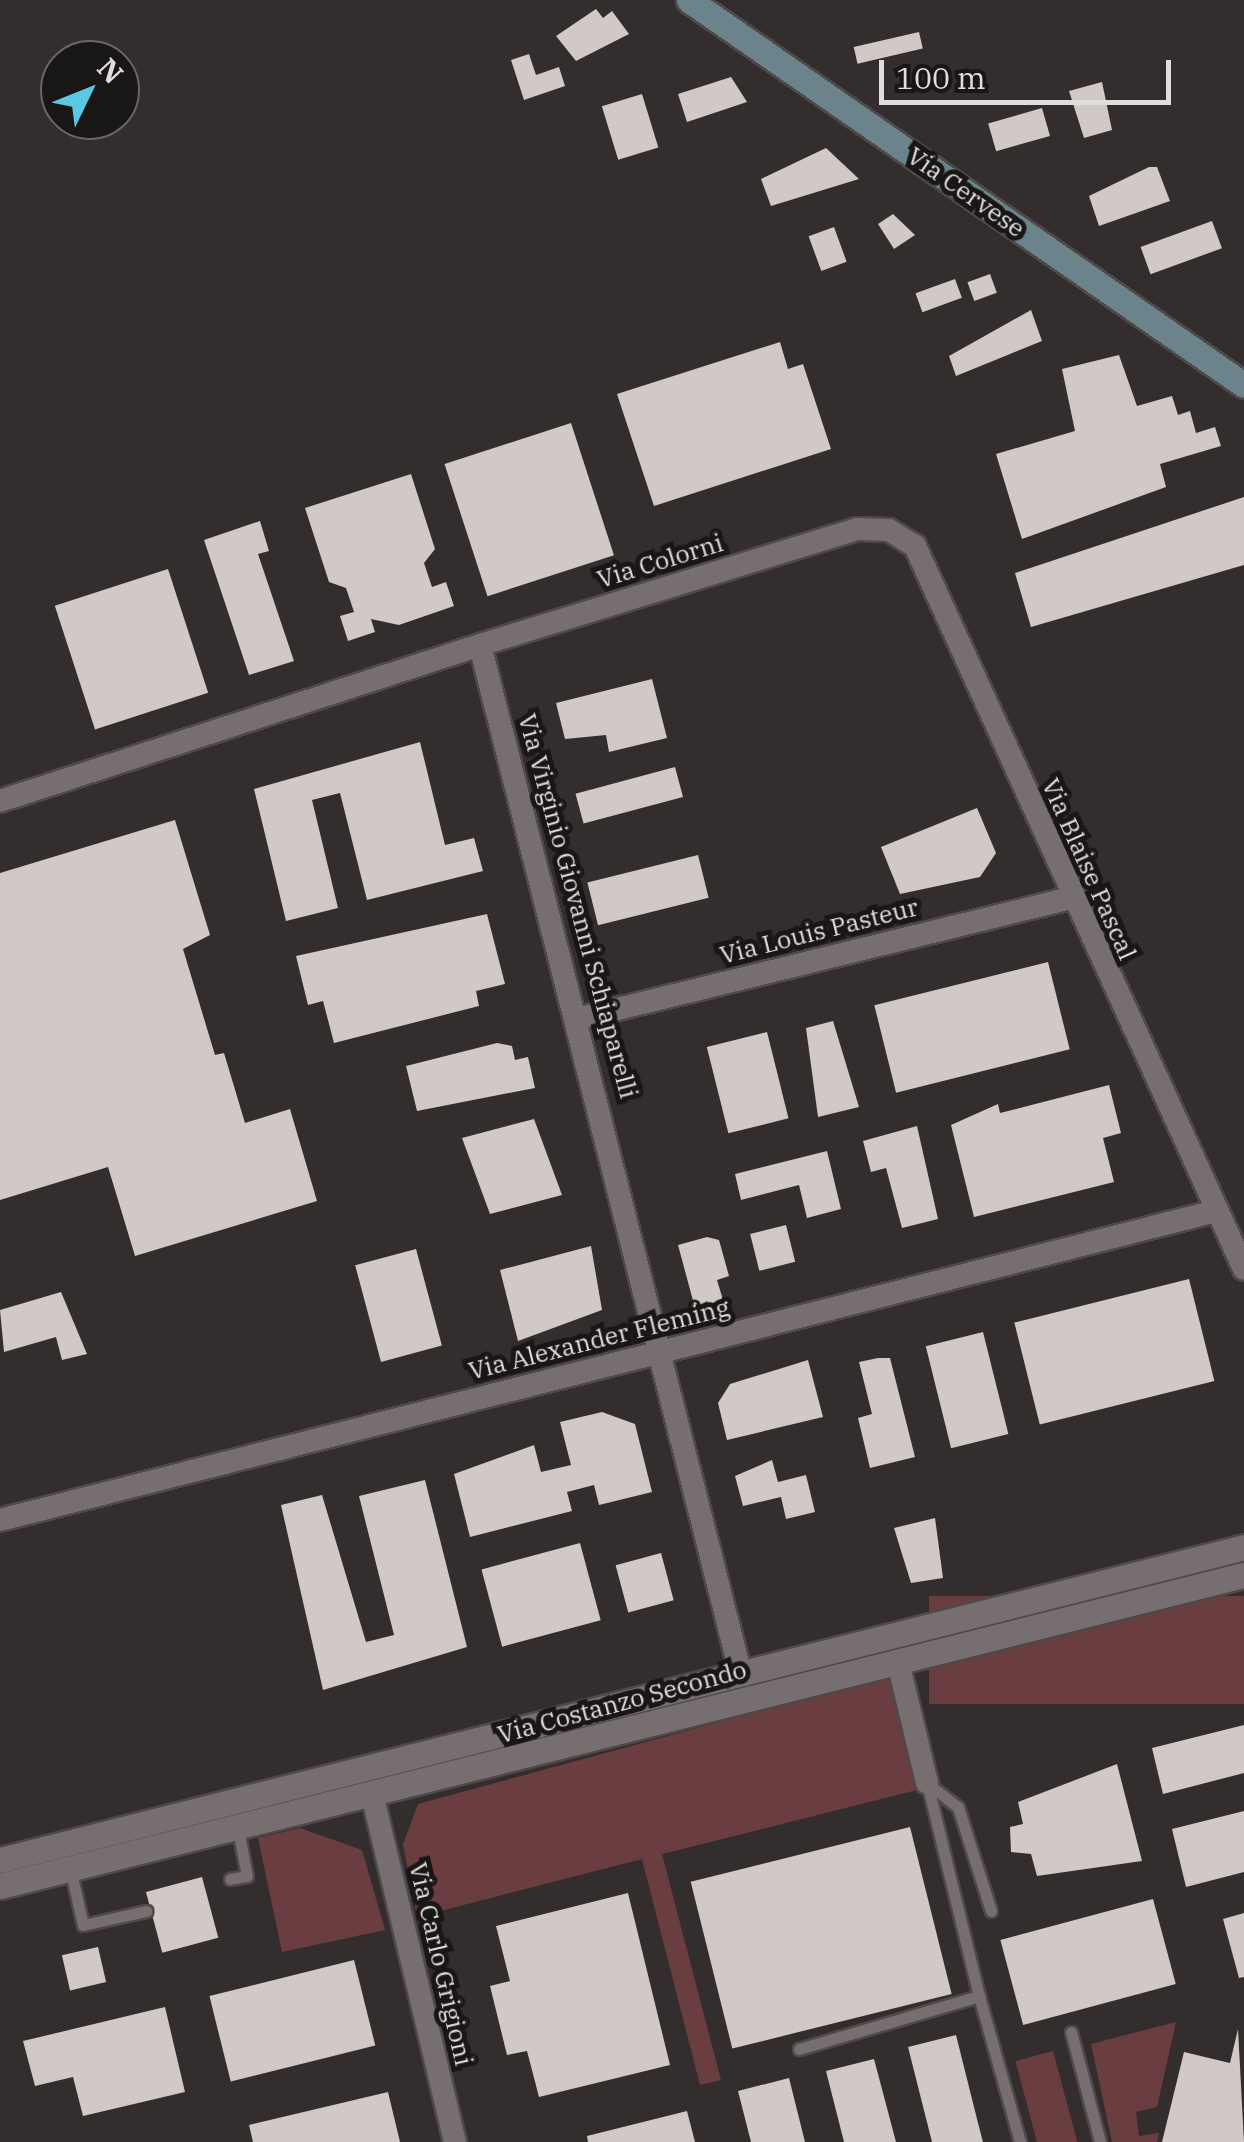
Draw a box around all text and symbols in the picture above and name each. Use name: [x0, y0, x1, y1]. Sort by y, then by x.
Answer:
north arrow: [40, 40, 140, 140]
scale bar: [884, 40, 1176, 102]
text: N: [90, 50, 132, 91]
text: 100 m: [896, 58, 986, 97]
street label: Via Cervese: [901, 141, 1031, 243]
street label: Via Colorni: [593, 528, 727, 594]
street label: Via Virginio Giovanni Schiaparelli: [512, 710, 644, 1102]
street label: Via Blaise Pascal: [1036, 774, 1142, 964]
street label: Via Louis Pasteur: [717, 892, 921, 970]
street label: Via Alexander Fleming: [465, 1292, 733, 1386]
street label: Via Costanzo Secondo: [494, 1654, 750, 1750]
street label: Via Carlo Grigioni: [403, 1859, 479, 2069]

